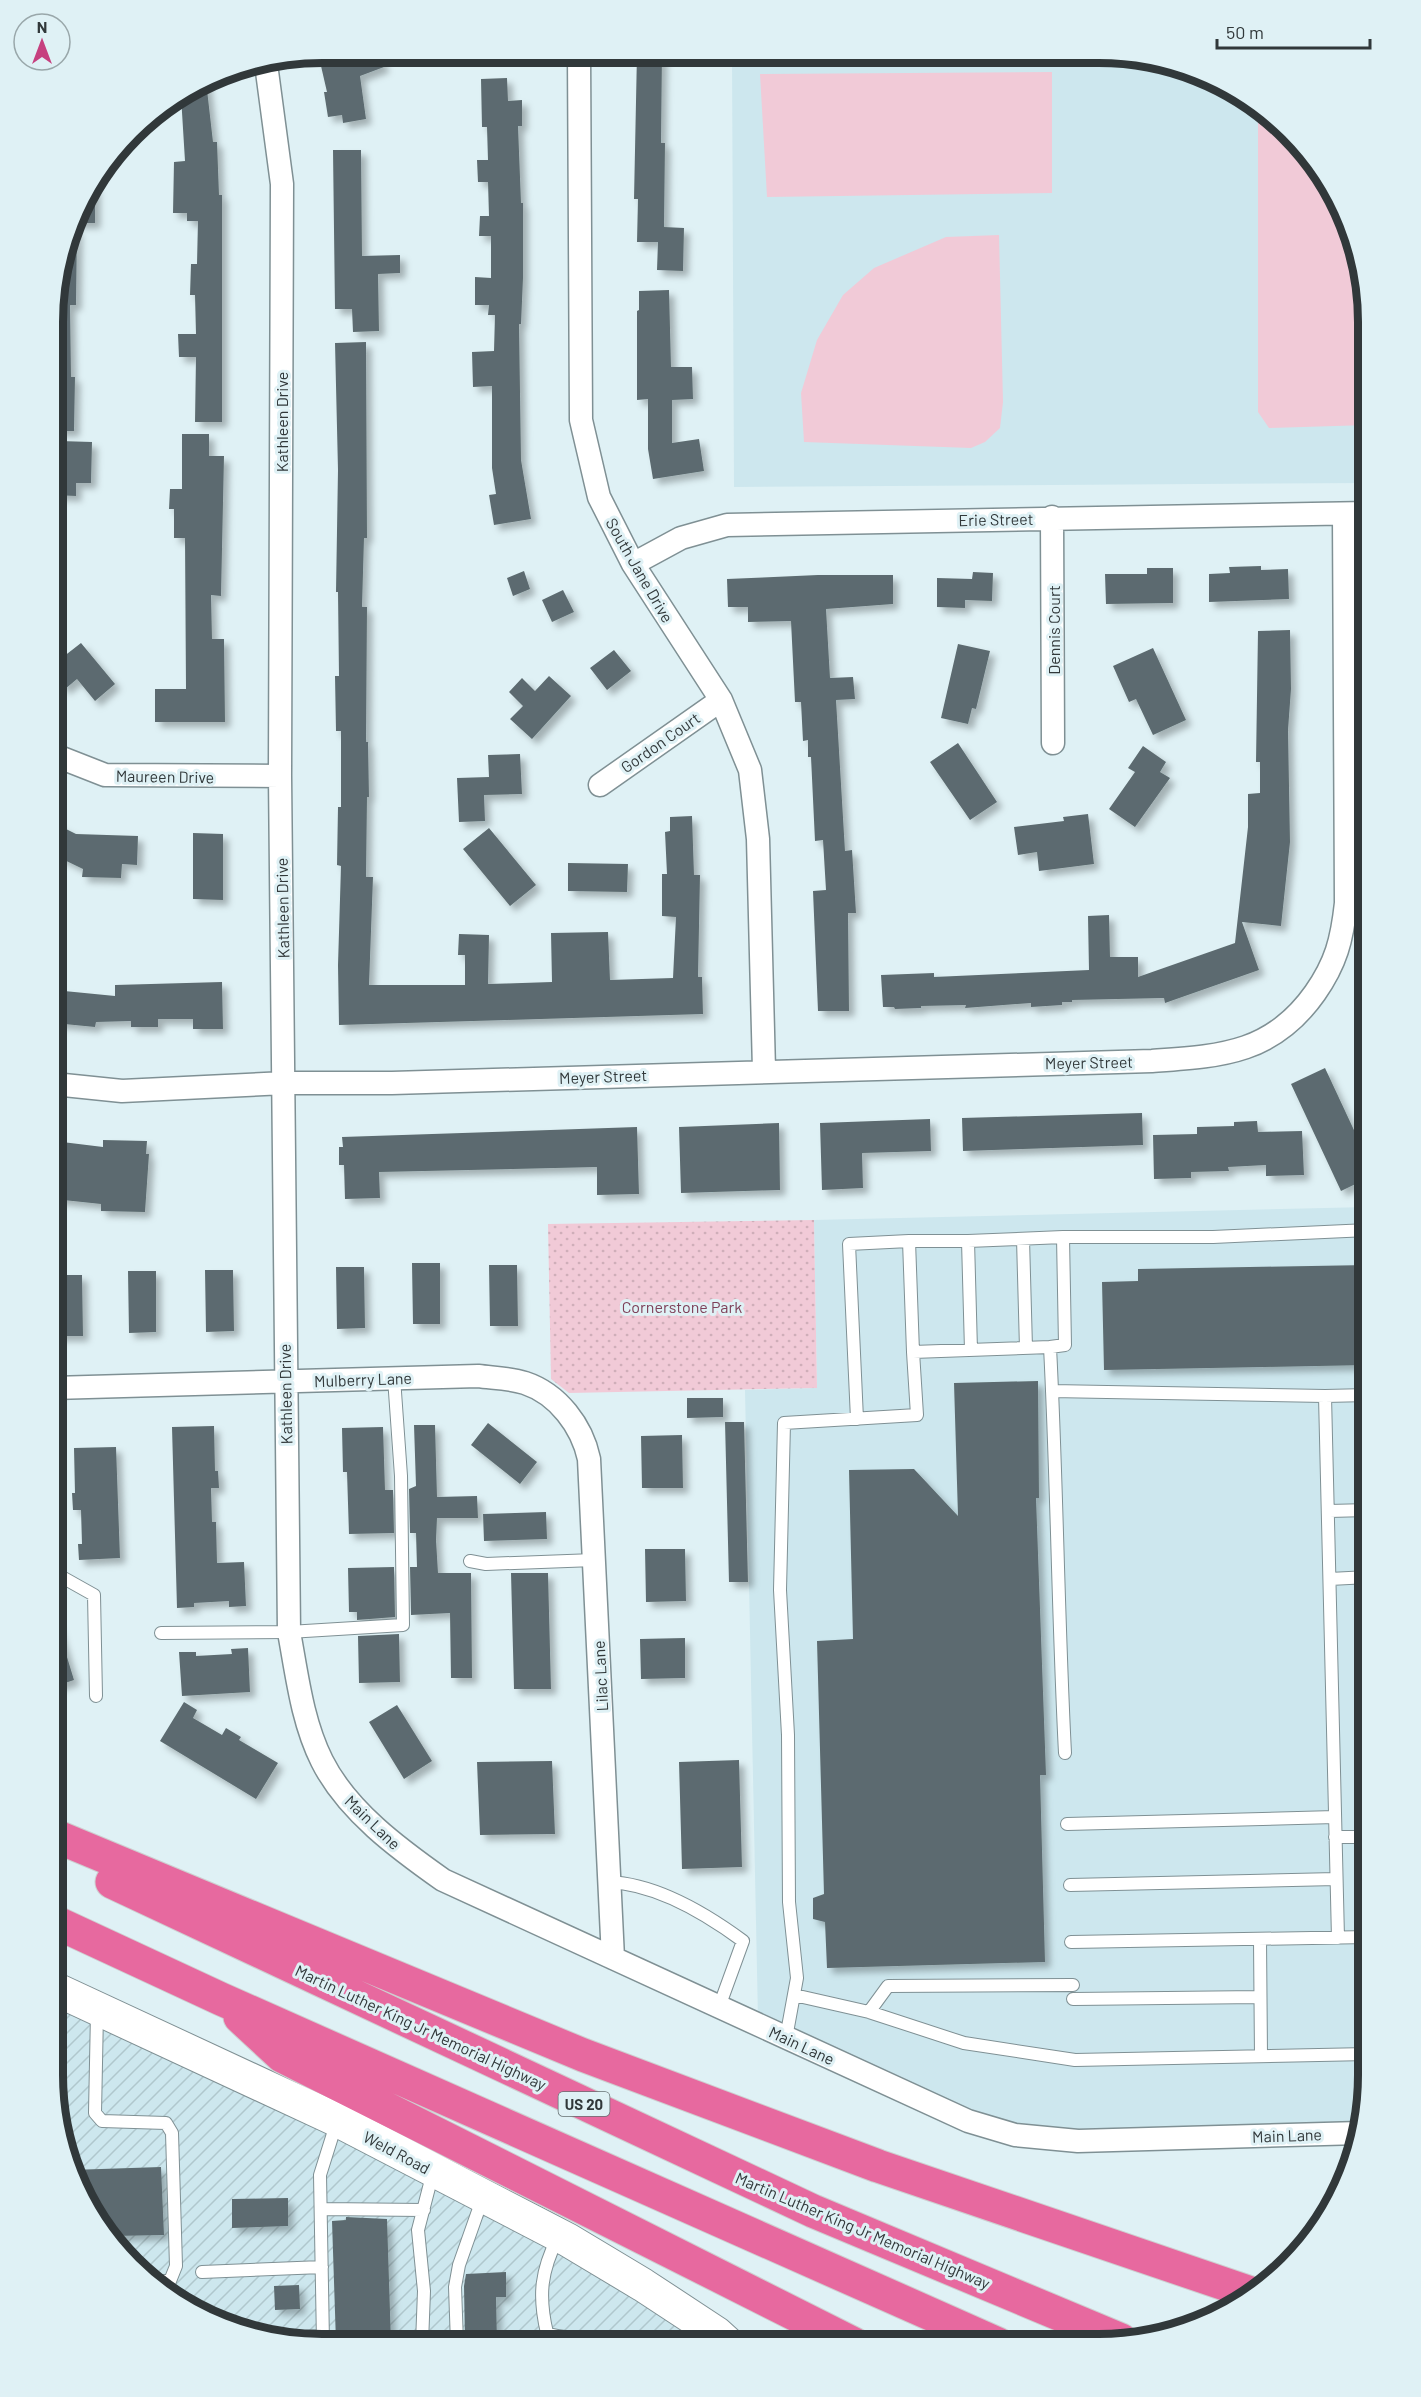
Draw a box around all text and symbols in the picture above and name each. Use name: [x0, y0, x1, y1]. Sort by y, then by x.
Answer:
north arrow: [12, 12, 72, 72]
scale bar: [1217, 12, 1370, 50]
text: N: [37, 17, 47, 36]
text: 50 m: [1226, 21, 1264, 43]
street label: Kathleen Drive: [272, 372, 291, 472]
street label: Erie Street: [958, 509, 1034, 529]
street label: South Jane Drive: [602, 514, 678, 626]
street label: Dennis Court: [1044, 585, 1063, 675]
street label: Gordon Court: [617, 708, 703, 776]
street label: Maureen Drive: [116, 766, 214, 786]
street label: Kathleen Drive: [272, 858, 292, 958]
street label: Meyer Street: [1045, 1052, 1133, 1072]
street label: Meyer Street: [559, 1065, 647, 1087]
park label: Cornerstone Park: [622, 1297, 742, 1316]
street label: Kathleen Drive: [275, 1344, 295, 1444]
street label: Mulberry Lane: [314, 1368, 412, 1390]
street label: Lilac Lane: [589, 1640, 611, 1712]
street label: Main Lane: [341, 1791, 405, 1853]
street label: Martin Luther King Jr Memorial Highway: [293, 1960, 550, 2094]
street label: Main Lane: [766, 2022, 838, 2068]
road number: US 20: [558, 2092, 610, 2116]
street label: Main Lane: [1252, 2124, 1322, 2146]
street label: Weld Road: [360, 2127, 434, 2177]
street label: Martin Luther King Jr Memorial Highway: [733, 2168, 994, 2293]

